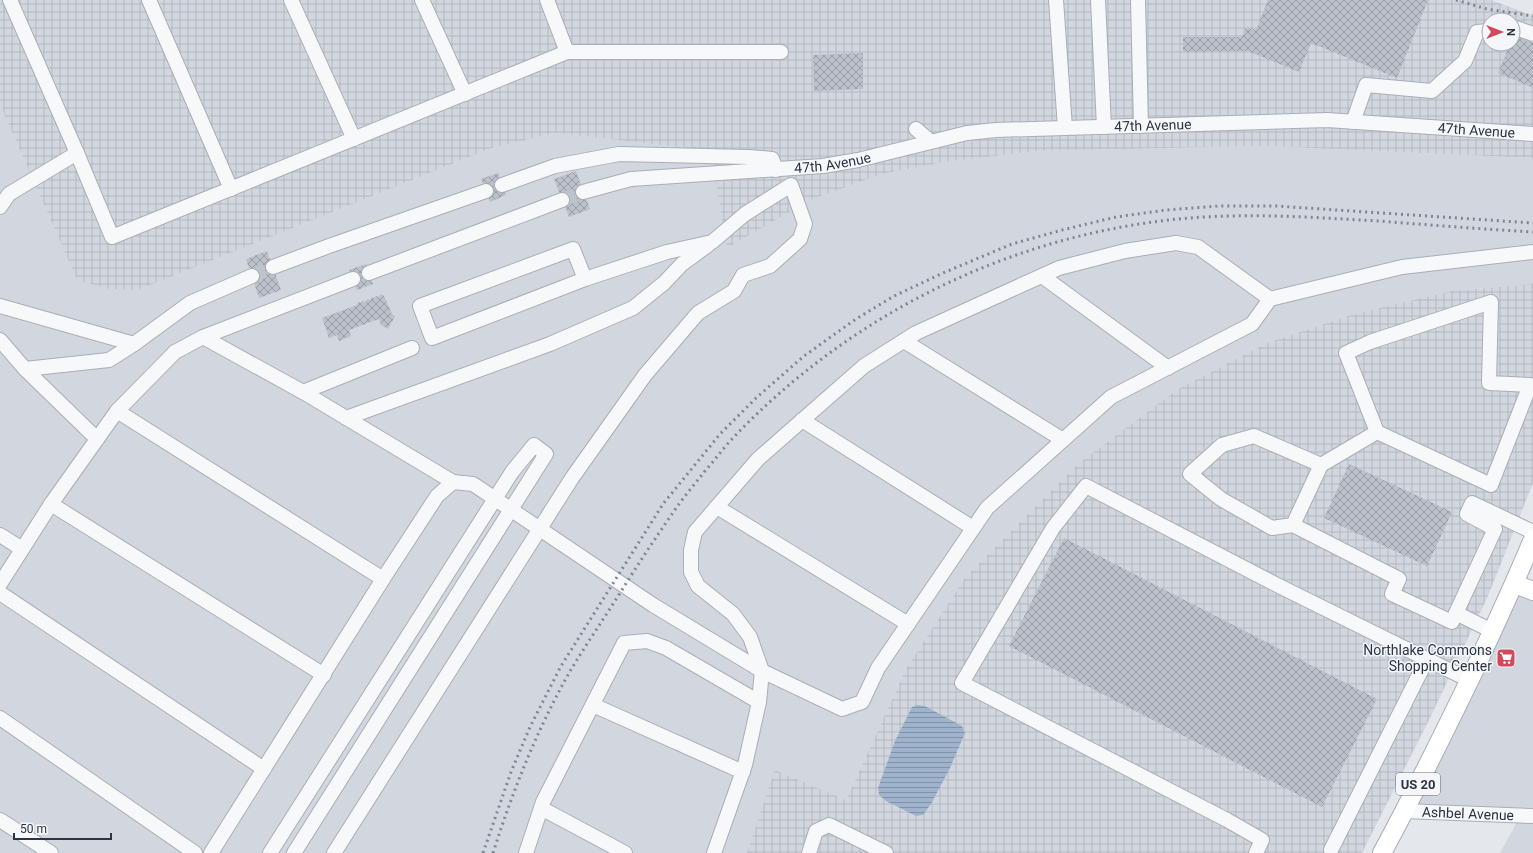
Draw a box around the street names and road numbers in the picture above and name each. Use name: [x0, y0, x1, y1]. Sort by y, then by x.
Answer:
street label: 47th Avenue: [1114, 116, 1192, 134]
street label: 47th Avenue: [1437, 120, 1516, 141]
street label: 47th Avenue: [794, 149, 873, 176]
road number: US 20: [1396, 773, 1440, 795]
street label: Ashbel Avenue: [1422, 804, 1514, 823]

